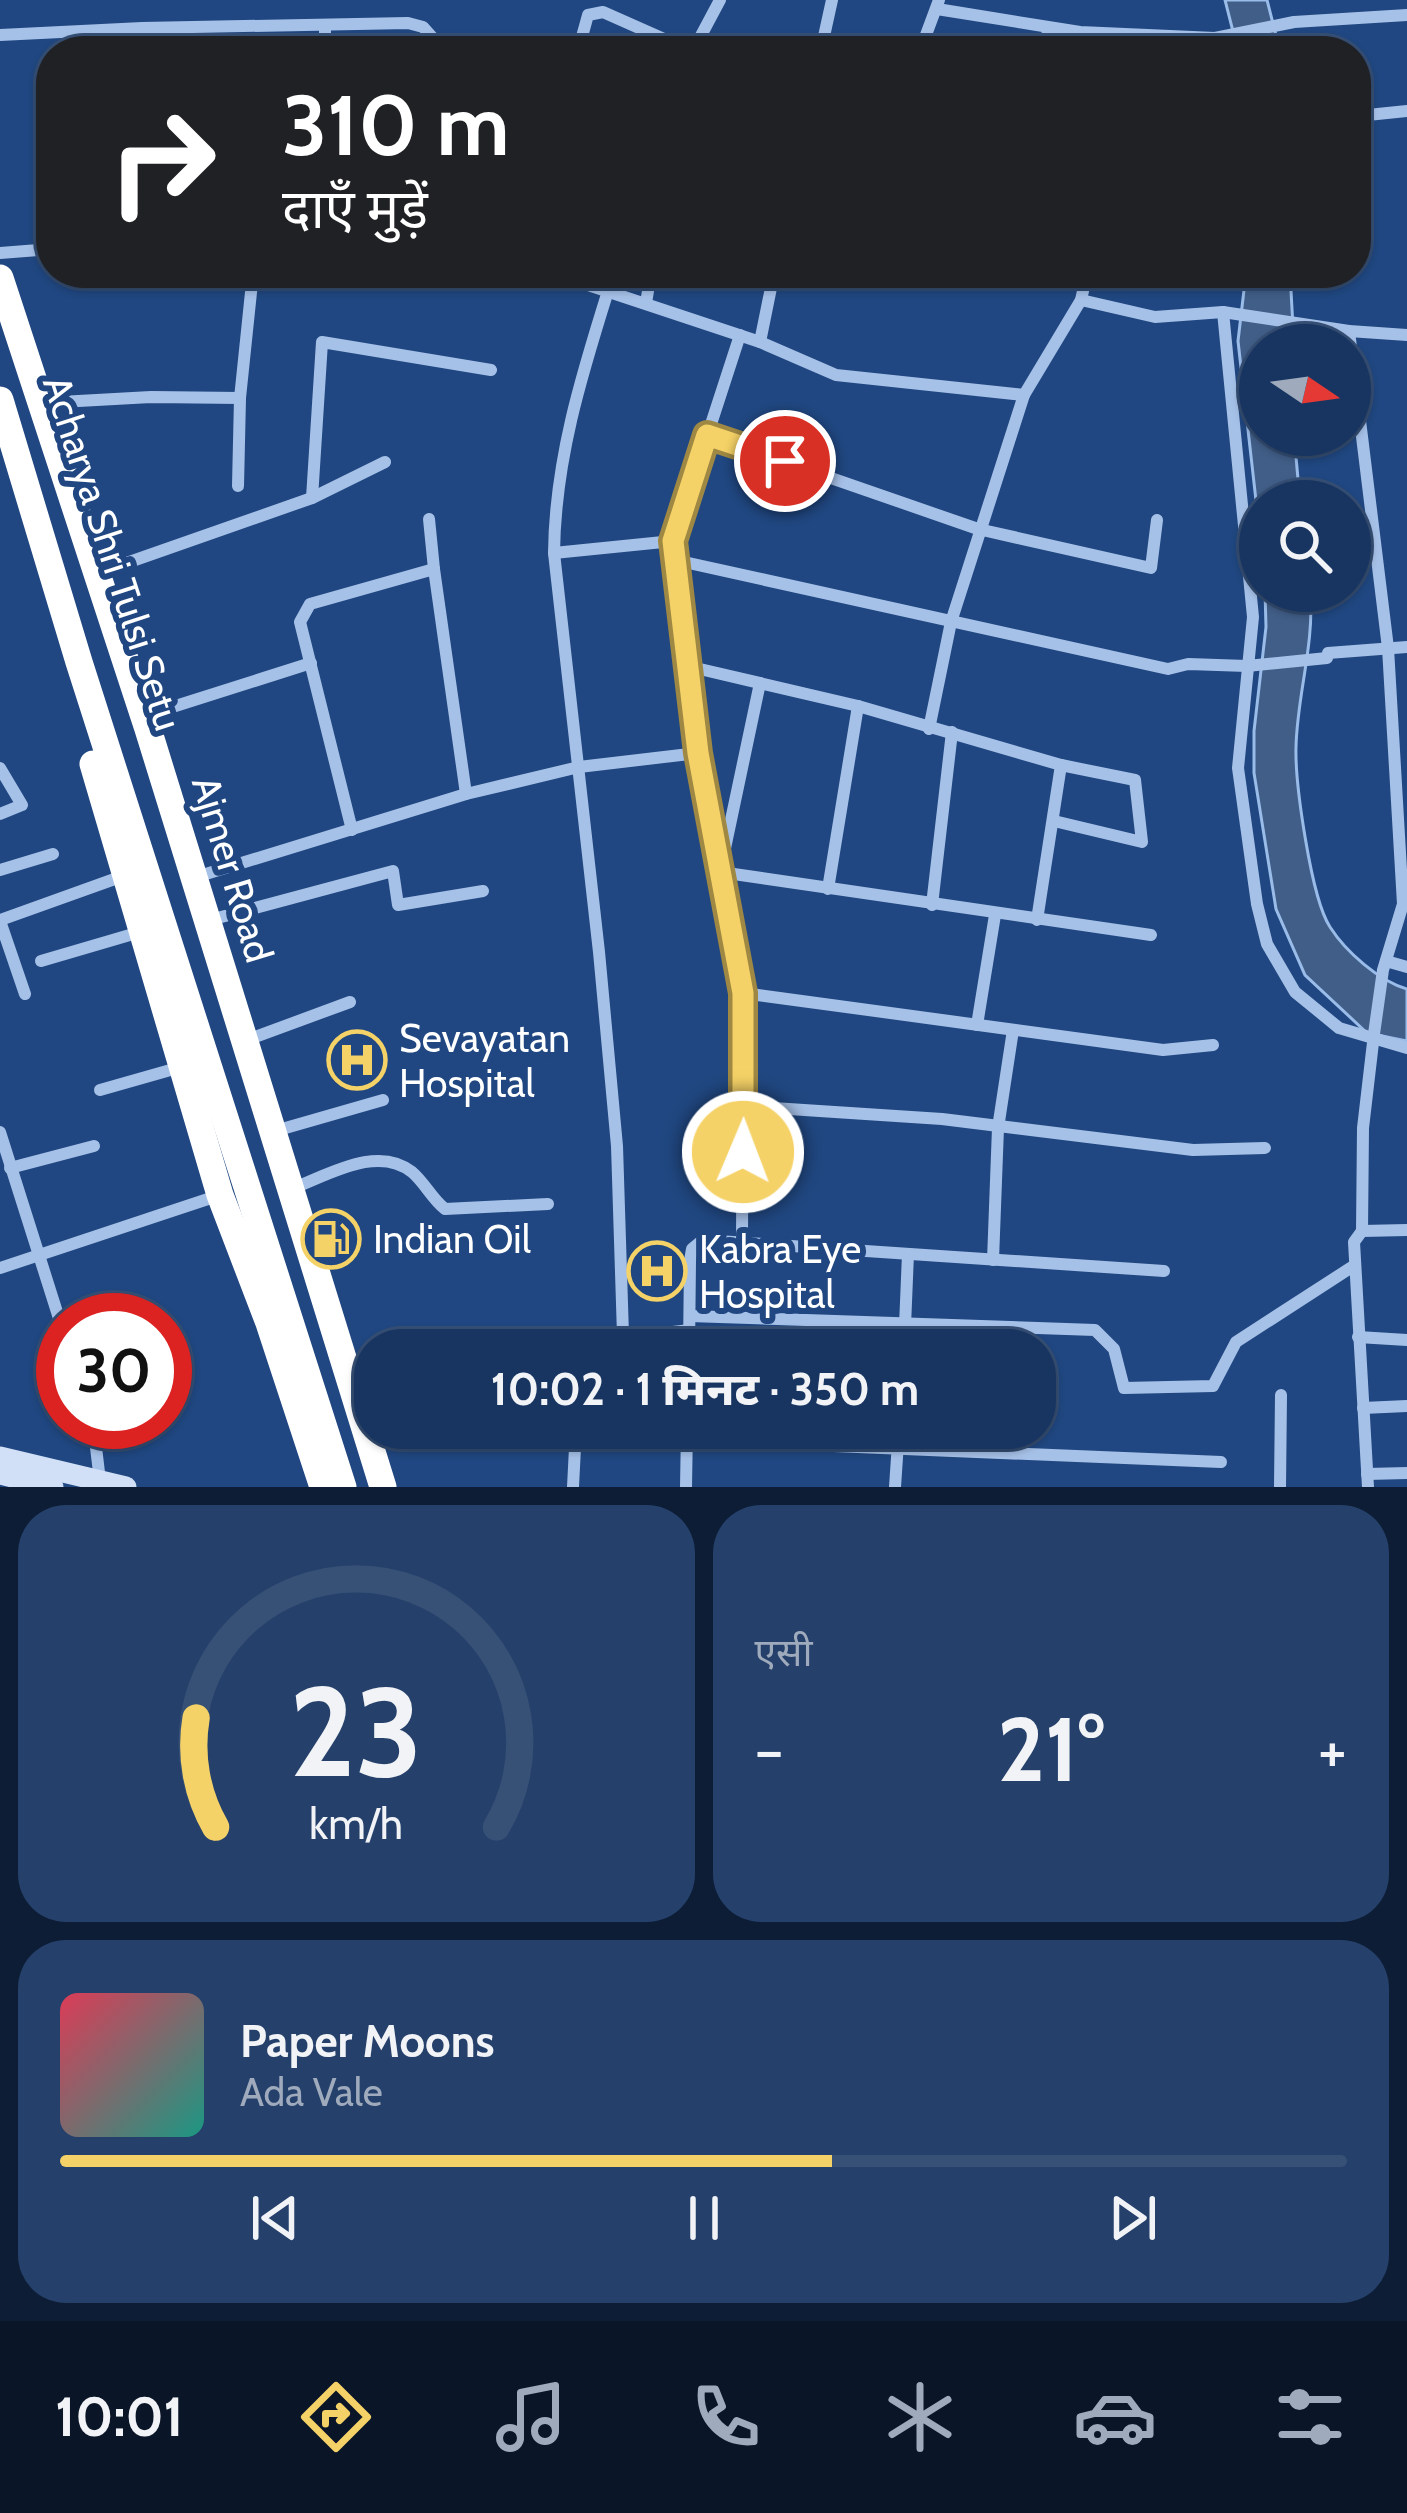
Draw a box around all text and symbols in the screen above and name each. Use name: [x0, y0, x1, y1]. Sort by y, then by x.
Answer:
text: 310 m: [282, 74, 509, 176]
icon: right: [84, 84, 240, 240]
text: दाएँ मुड़ें: [282, 176, 428, 242]
north arrow: [1239, 324, 1371, 456]
map controls: [1239, 324, 1371, 612]
street label: Acharya Shri Tulsi Setu: [33, 370, 193, 736]
pin: [734, 410, 836, 512]
icon: arrive: [752, 428, 818, 494]
button: search: [1239, 480, 1371, 612]
street label: Ajmer Road: [182, 770, 284, 968]
place label: Sevayatan Hospital: [399, 1014, 570, 1107]
hospital icon: Sevayatan Hospital: [326, 1029, 388, 1091]
position arrow: [680, 1089, 806, 1215]
fuel station icon: Indian Oil: [300, 1208, 362, 1270]
place label: Indian Oil: [373, 1215, 531, 1263]
place label: Kabra Eye Hospital: [699, 1225, 861, 1318]
hospital icon: Kabra Eye Hospital: [626, 1240, 688, 1302]
speed limit sign: 30: [36, 1293, 192, 1449]
text: 10:02 · 1 मिनट · 350 m: [491, 1362, 919, 1416]
text: एसी: [755, 1628, 813, 1676]
text: 23: [290, 1656, 423, 1807]
text: 21°: [997, 1694, 1104, 1804]
text: −: [755, 1709, 784, 1790]
text: +: [1318, 1709, 1347, 1790]
text: km/h: [309, 1797, 403, 1849]
text: Paper Moons: [240, 2014, 495, 2068]
text: Ada Vale: [240, 2068, 383, 2116]
icon: previous: [242, 2185, 308, 2251]
icon: pause: [671, 2185, 737, 2251]
icon: next: [1100, 2185, 1166, 2251]
icon: directions: [294, 2375, 378, 2459]
icon: music: [489, 2375, 573, 2459]
icon: phone: [684, 2375, 768, 2459]
icon: climate: [878, 2375, 962, 2459]
icon: car: [1073, 2375, 1157, 2459]
icon: filters: [1268, 2375, 1352, 2459]
text: 10:01: [55, 2384, 183, 2450]

